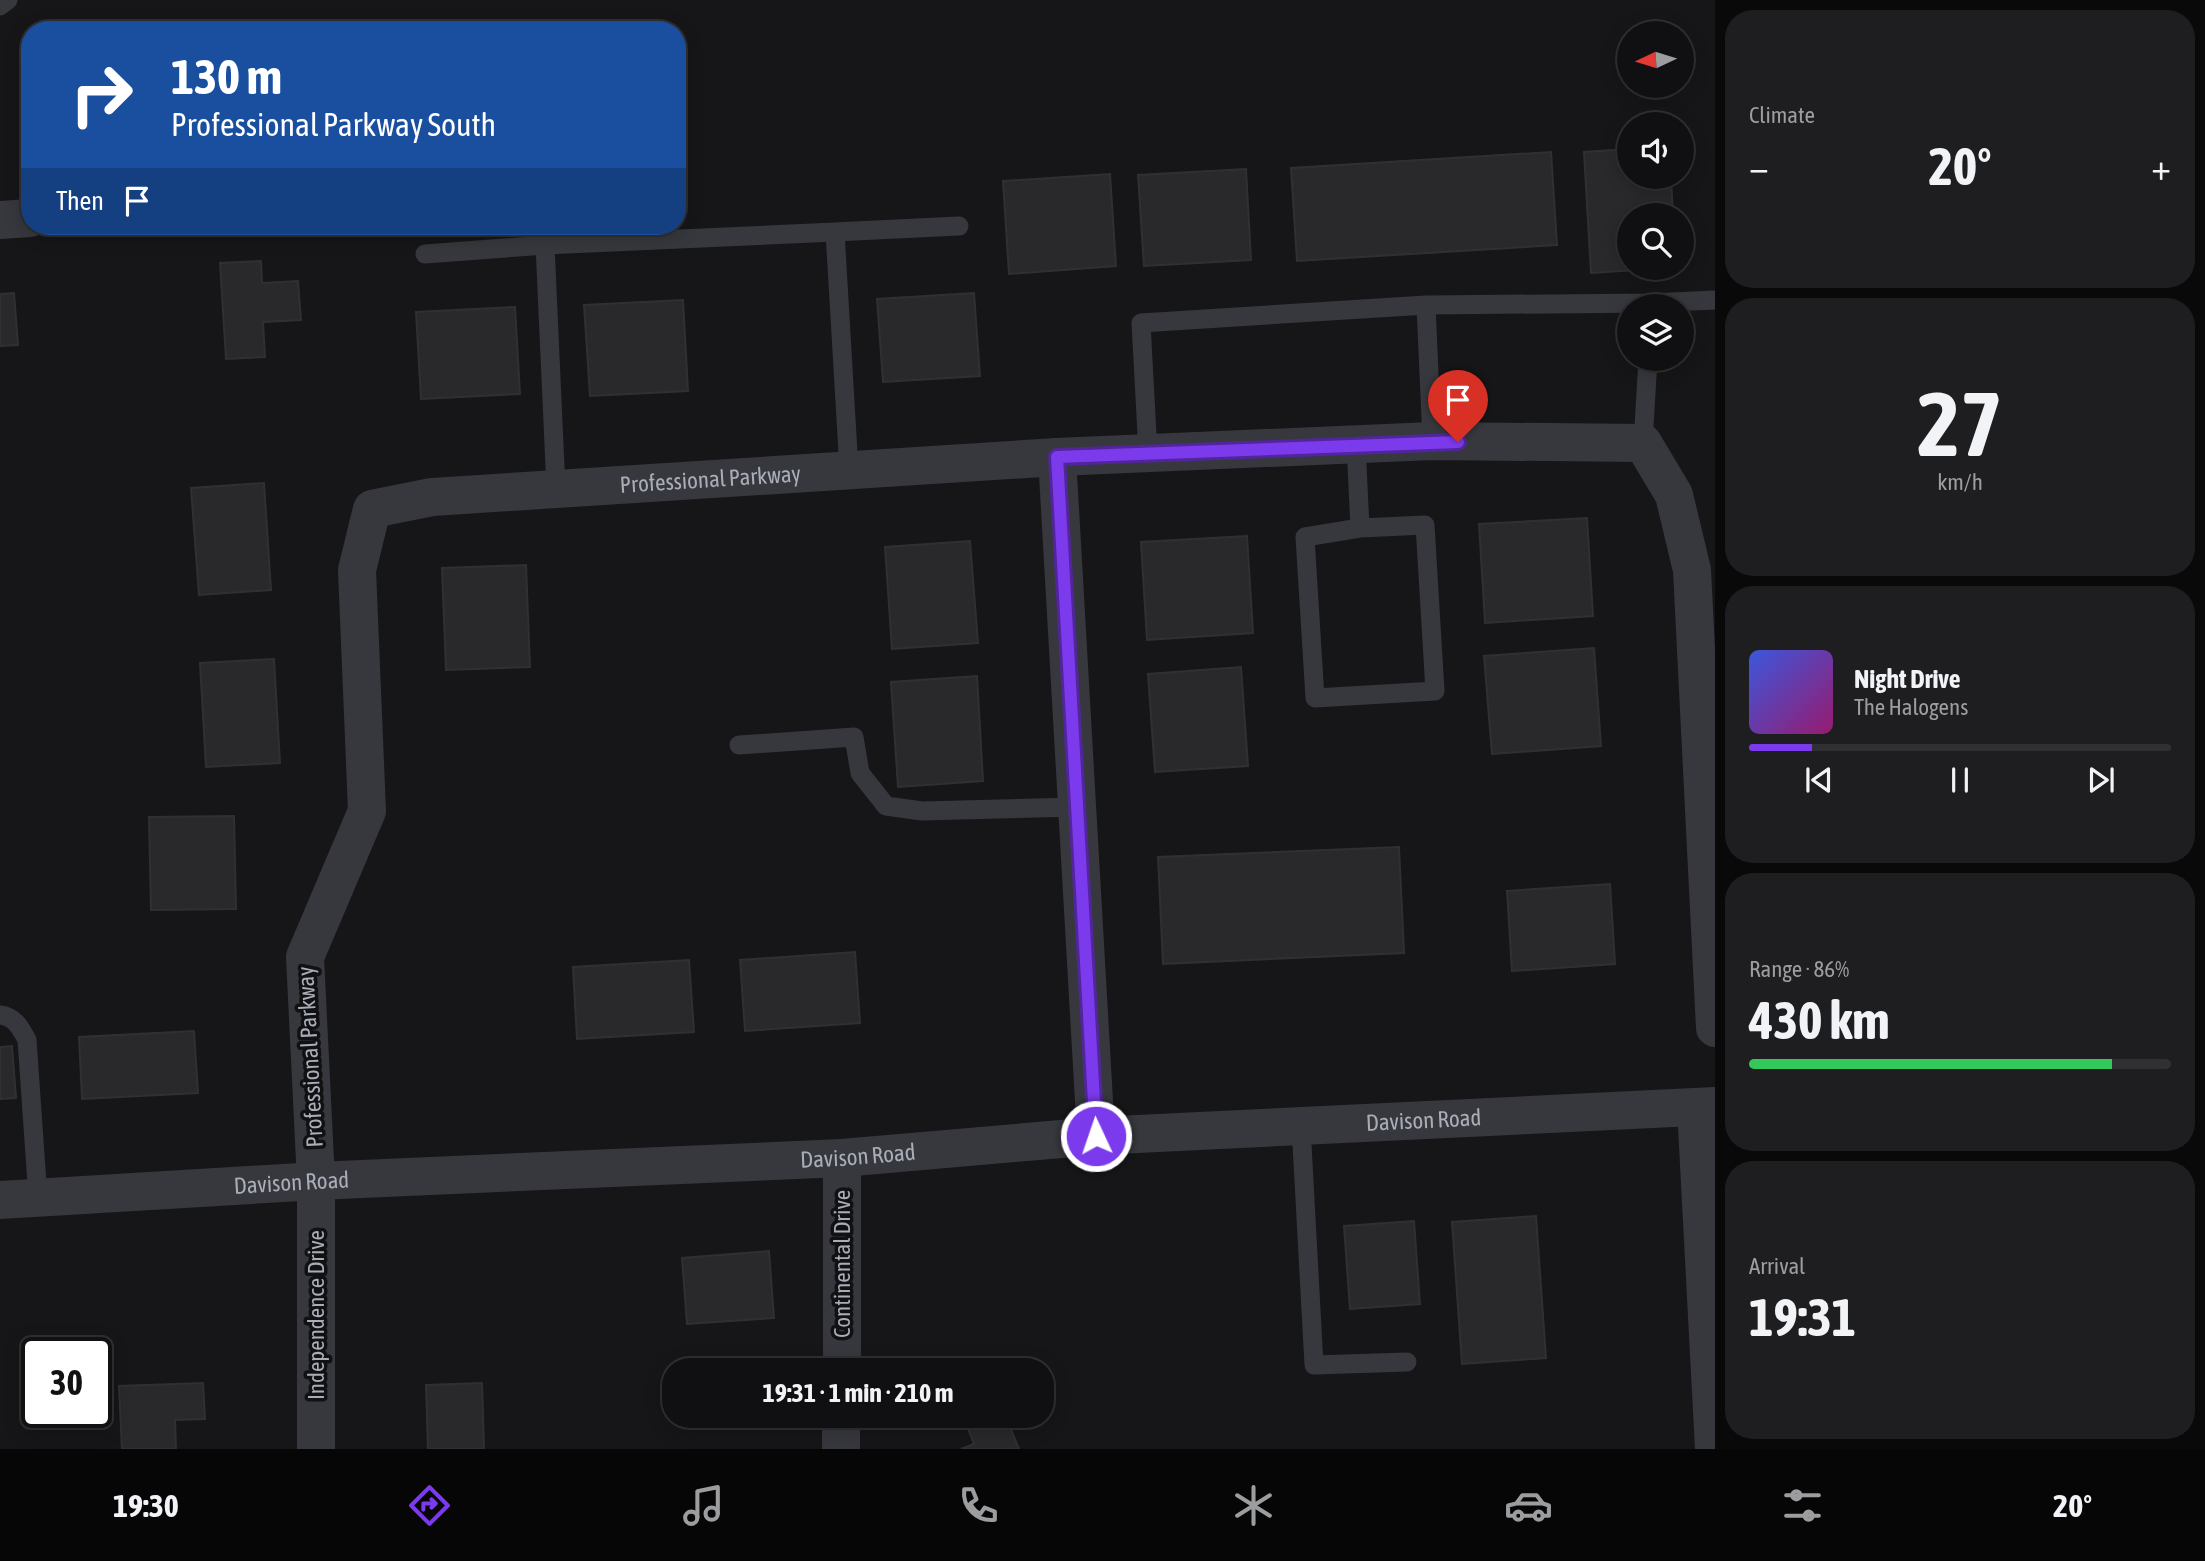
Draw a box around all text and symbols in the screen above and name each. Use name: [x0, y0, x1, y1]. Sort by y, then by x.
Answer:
north arrow: [1617, 21, 1694, 98]
map controls: [1617, 21, 1694, 371]
text: 130 m: [171, 48, 282, 104]
icon: right: [56, 49, 147, 140]
text: Climate: [1749, 102, 1815, 128]
text: Professional Parkway South: [171, 106, 496, 143]
button: sound: [1617, 112, 1694, 189]
text: 20°: [1928, 136, 1992, 196]
text: −: [1749, 145, 1769, 188]
text: +: [2151, 145, 2171, 188]
icon: arrive: [118, 182, 156, 220]
text: Then: [56, 186, 104, 216]
button: search: [1617, 203, 1694, 280]
button: layers: [1617, 294, 1694, 371]
pin: [1428, 370, 1488, 442]
text: 27: [1917, 371, 2003, 475]
icon: arrive: [1439, 381, 1477, 419]
street label: Professional Parkway: [619, 460, 802, 498]
text: km/h: [1937, 469, 1983, 495]
text: Night Drive: [1854, 664, 1961, 694]
text: The Halogens: [1854, 694, 1968, 720]
icon: previous: [1800, 761, 1838, 799]
icon: pause: [1941, 761, 1979, 799]
icon: next: [2082, 761, 2120, 799]
text: Range · 86%: [1749, 956, 1849, 982]
street label: Professional Parkway: [292, 966, 328, 1148]
text: 430 km: [1749, 990, 1890, 1050]
position arrow: [1059, 1099, 1133, 1173]
street label: Davison Road: [1365, 1104, 1482, 1136]
street label: Davison Road: [800, 1139, 917, 1173]
street label: Davison Road: [233, 1167, 350, 1199]
street label: Continental Drive: [829, 1190, 855, 1338]
street label: Independence Drive: [303, 1230, 329, 1400]
text: Arrival: [1749, 1253, 1805, 1279]
text: 19:31: [1749, 1287, 1856, 1347]
speed limit sign: 30: [21, 1337, 112, 1428]
text: 19:31 · 1 min · 210 m: [763, 1378, 953, 1408]
icon: directions: [405, 1481, 454, 1530]
icon: music: [679, 1481, 728, 1530]
icon: phone: [954, 1481, 1003, 1530]
icon: climate: [1229, 1481, 1278, 1530]
icon: car: [1504, 1481, 1553, 1530]
icon: filters: [1778, 1481, 1827, 1530]
text: 19:30: [113, 1487, 179, 1524]
text: 20°: [2053, 1487, 2092, 1524]

